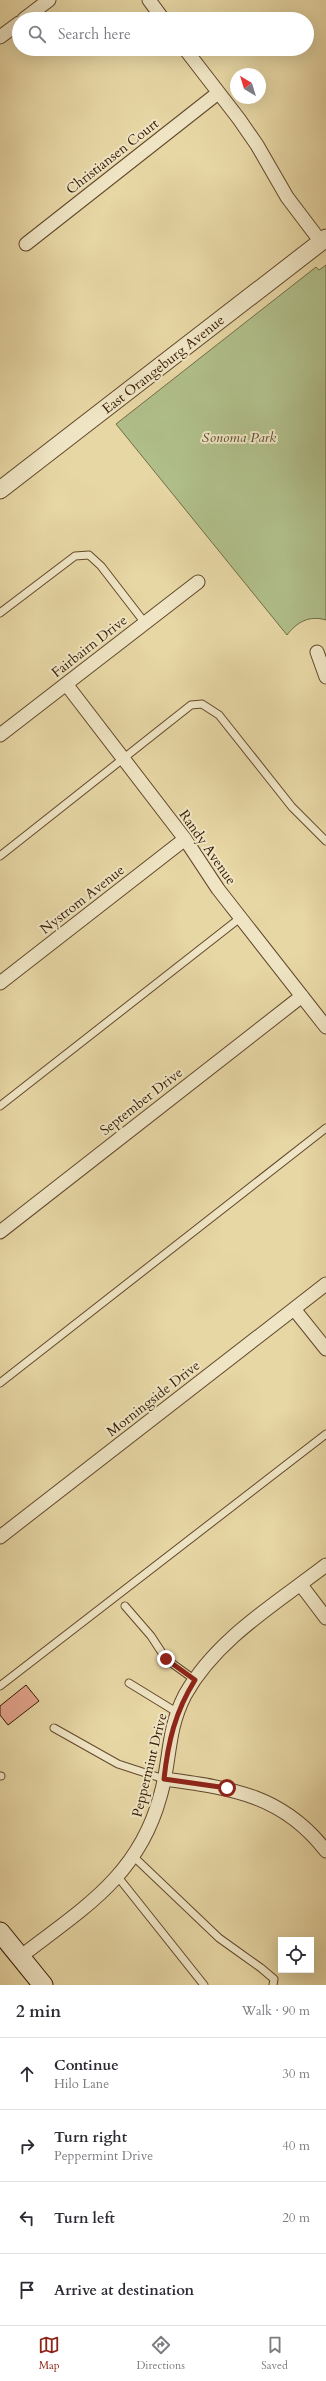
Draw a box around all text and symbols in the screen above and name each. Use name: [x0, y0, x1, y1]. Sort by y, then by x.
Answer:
search box: [12, 12, 314, 56]
icon: search: [26, 23, 48, 45]
text: Search here: [58, 24, 131, 44]
north arrow: [230, 68, 266, 104]
street label: Christiansen Court: [62, 114, 163, 199]
street label: East Orangeburg Avenue: [98, 311, 228, 418]
park label: Sonoma Park: [202, 428, 276, 447]
street label: Fairbairn Drive: [47, 611, 131, 682]
street label: Randy Avenue: [175, 806, 241, 889]
street label: Nystrom Avenue: [36, 860, 128, 938]
street label: September Drive: [96, 1063, 187, 1140]
street label: Morningside Drive: [103, 1356, 204, 1441]
route end: [157, 1650, 175, 1668]
street label: Peppermint Drive: [127, 1711, 172, 1819]
route start: [218, 1779, 236, 1797]
map controls: [278, 1937, 314, 1973]
button: locate: [278, 1937, 314, 1973]
text: 2 min: [16, 2000, 61, 2023]
text: Walk · 90 m: [242, 2002, 310, 2020]
text: Continue: [54, 2055, 119, 2075]
icon: ahead: [16, 2063, 38, 2085]
text: 30 m: [282, 2065, 310, 2083]
text: Hilo Lane: [54, 2075, 109, 2093]
text: Turn right: [54, 2127, 127, 2147]
icon: right: [16, 2135, 38, 2157]
text: 40 m: [282, 2137, 310, 2155]
text: Peppermint Drive: [54, 2147, 153, 2165]
icon: left: [16, 2207, 38, 2229]
text: Turn left: [54, 2208, 115, 2228]
text: 20 m: [282, 2209, 310, 2227]
icon: arrive: [16, 2279, 38, 2301]
text: Arrive at destination: [54, 2280, 194, 2300]
tab: Map: [38, 2334, 60, 2373]
tab: Directions: [136, 2334, 185, 2373]
tab: Saved: [261, 2334, 288, 2373]

